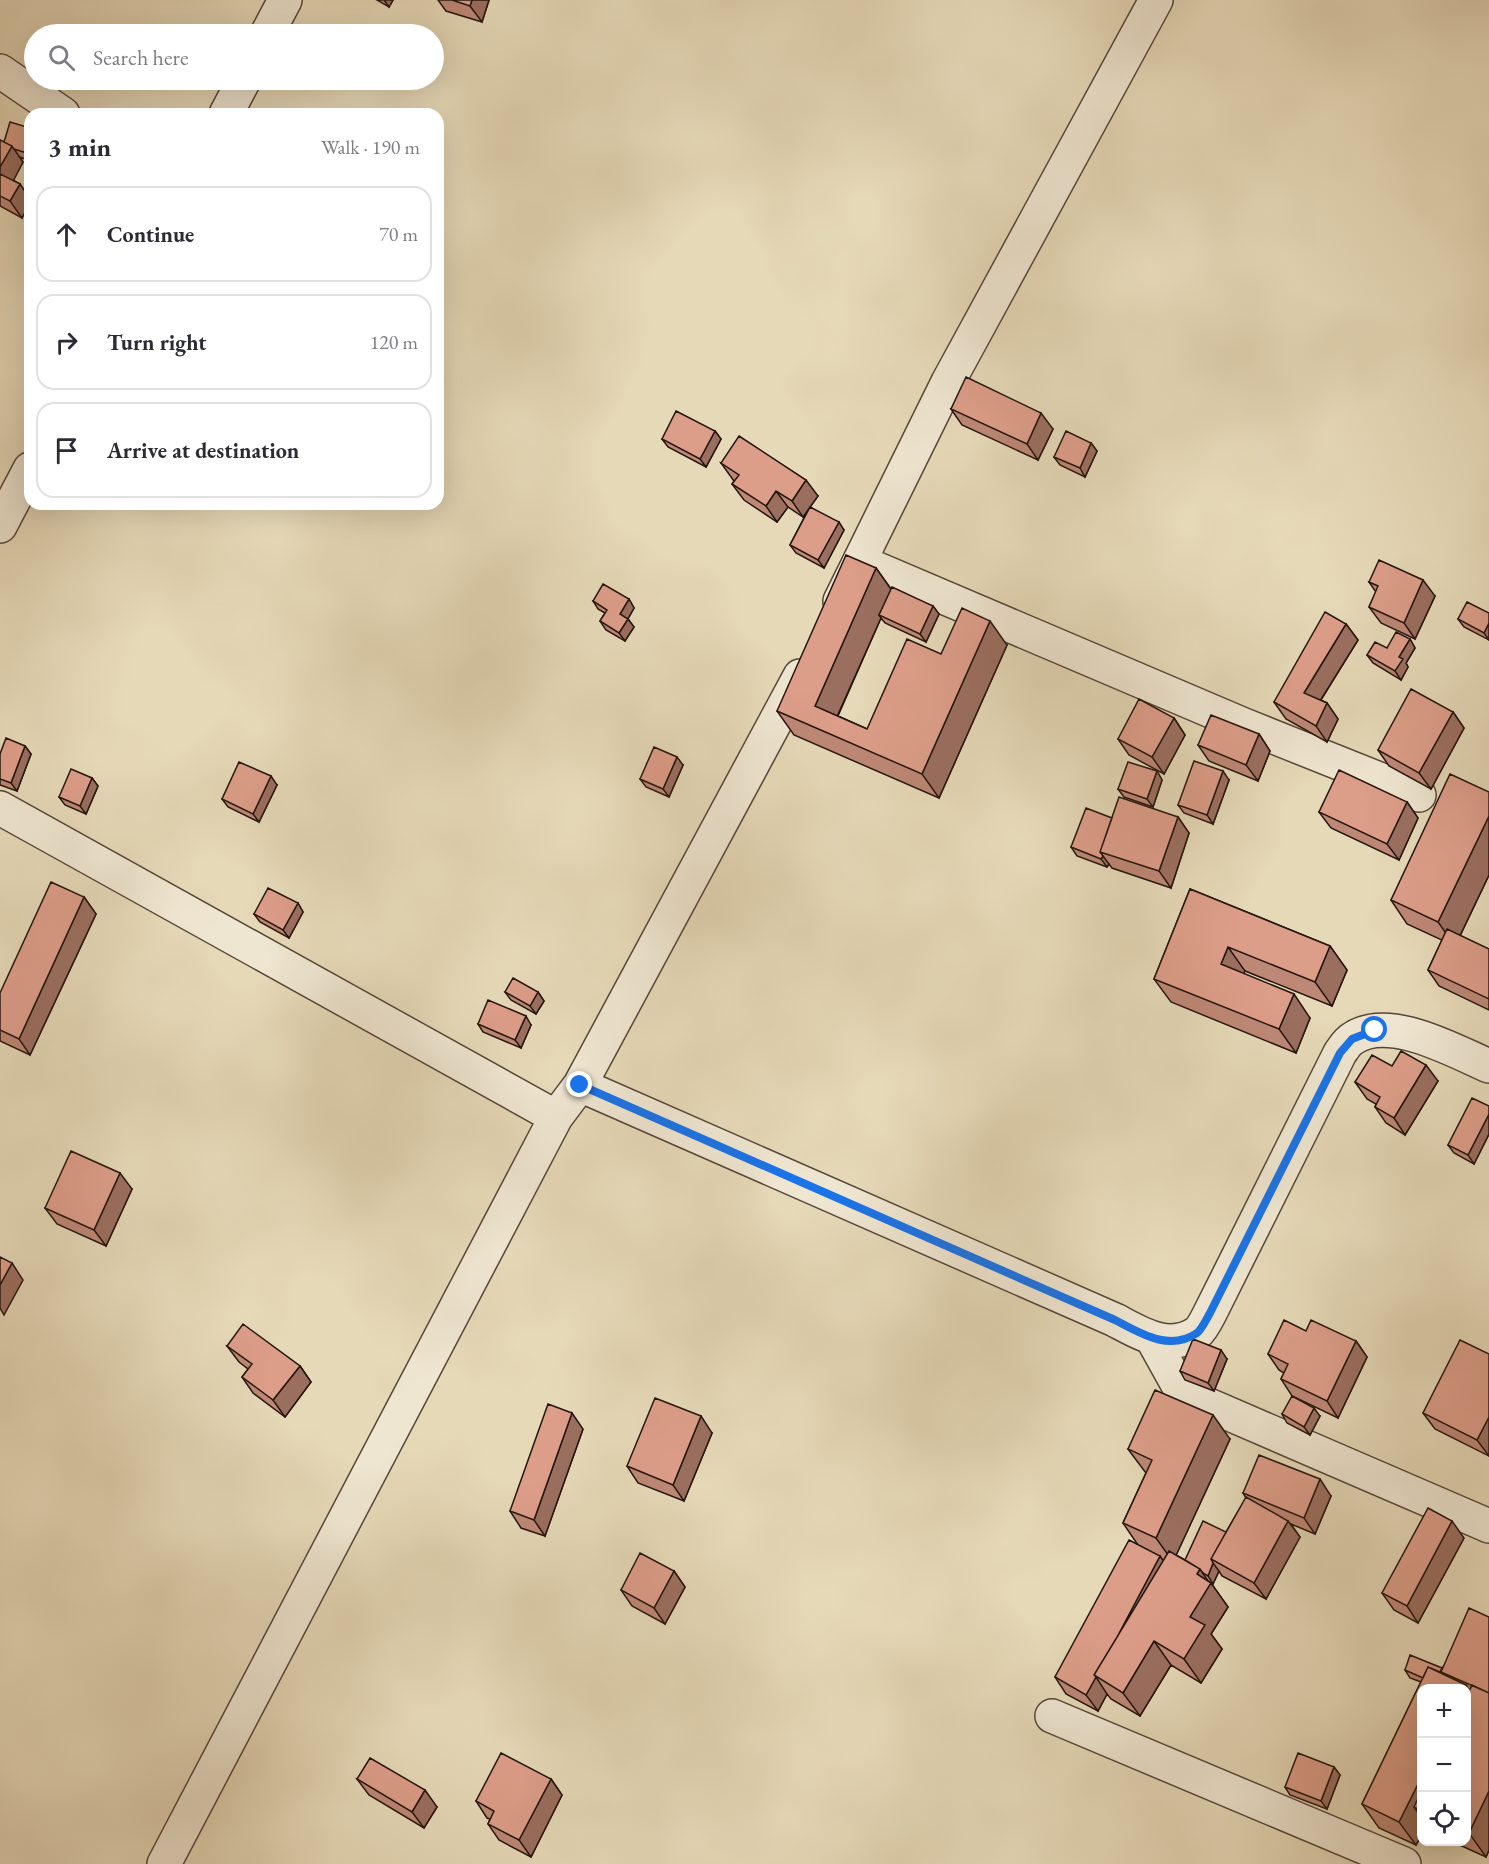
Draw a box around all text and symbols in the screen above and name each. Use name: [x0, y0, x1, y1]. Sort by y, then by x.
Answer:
search box: [24, 24, 444, 90]
icon: search: [45, 41, 78, 74]
text: Search here: [93, 43, 188, 72]
text: 3 min: [48, 130, 111, 164]
text: Walk · 190 m: [321, 134, 420, 160]
icon: ahead: [50, 218, 83, 251]
text: Continue: [107, 220, 194, 249]
text: 70 m: [379, 221, 418, 247]
icon: right: [50, 326, 83, 359]
text: Turn right: [107, 328, 206, 357]
text: 120 m: [370, 329, 418, 355]
icon: arrive: [50, 434, 83, 467]
text: Arrive at destination: [107, 436, 299, 465]
route start: [1361, 1016, 1387, 1042]
route end: [566, 1071, 592, 1097]
map controls: [1417, 1684, 1471, 1846]
button: +: [1417, 1684, 1471, 1738]
button: −: [1417, 1738, 1471, 1792]
button: locate: [1417, 1792, 1471, 1846]

